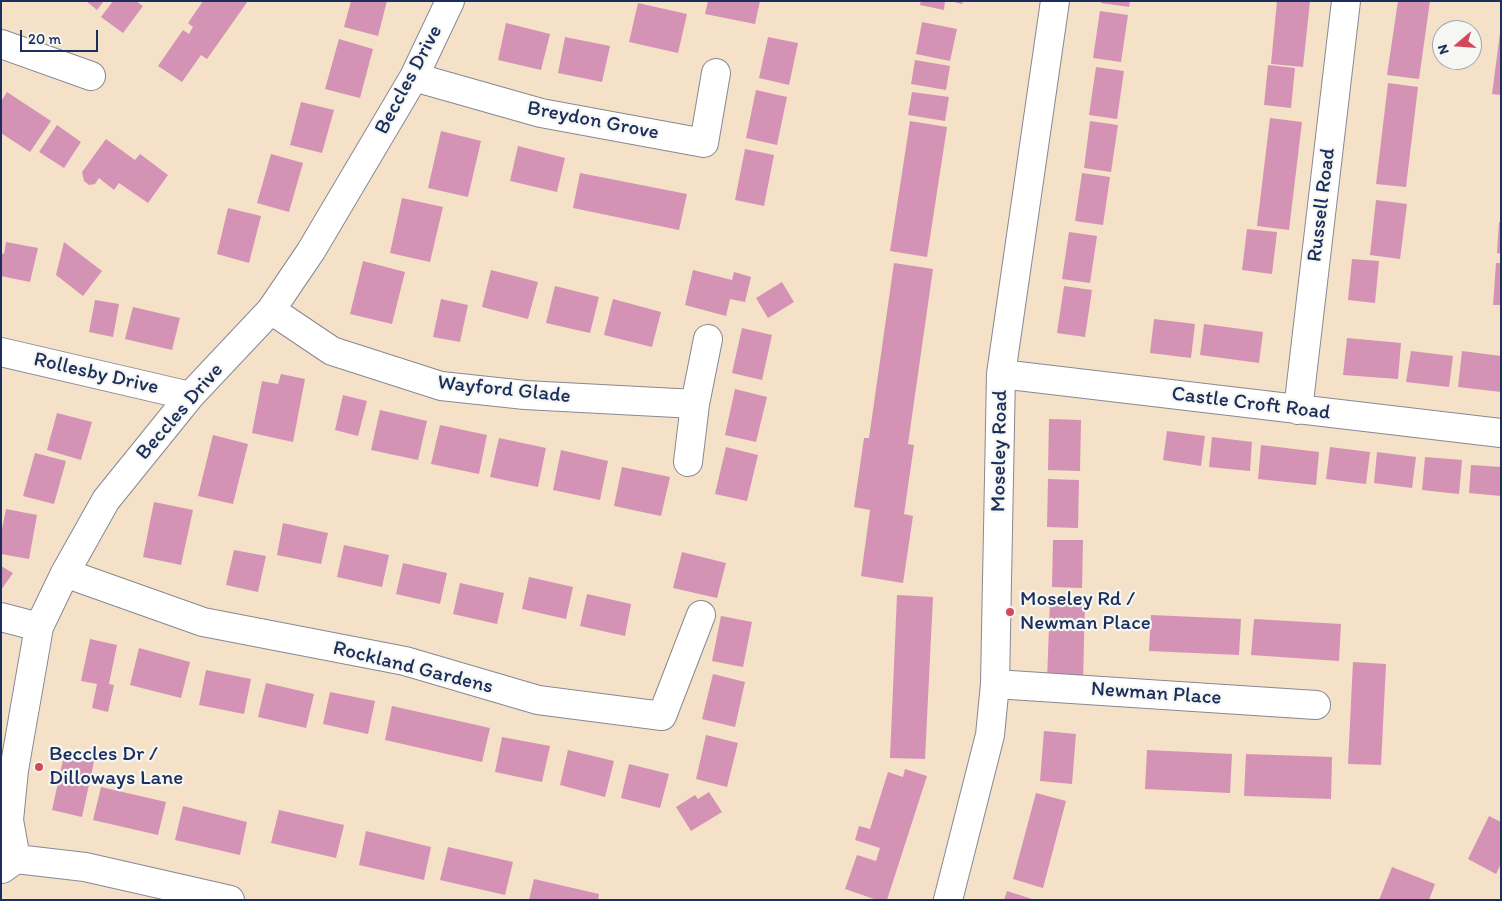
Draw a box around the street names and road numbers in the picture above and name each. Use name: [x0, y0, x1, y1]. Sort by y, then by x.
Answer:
street label: Beccles Drive: [370, 21, 448, 139]
street label: Breydon Grove: [525, 96, 661, 146]
street label: Russell Road: [1302, 146, 1342, 264]
street label: Rollesby Drive: [31, 347, 161, 401]
street label: Beccles Drive: [131, 358, 229, 466]
street label: Wayford Glade: [436, 370, 572, 410]
street label: Castle Croft Road: [1170, 382, 1332, 426]
street label: Moseley Road: [986, 390, 1014, 512]
street label: Rockland Gardens: [330, 636, 496, 700]
street label: Newman Place: [1090, 677, 1222, 711]

